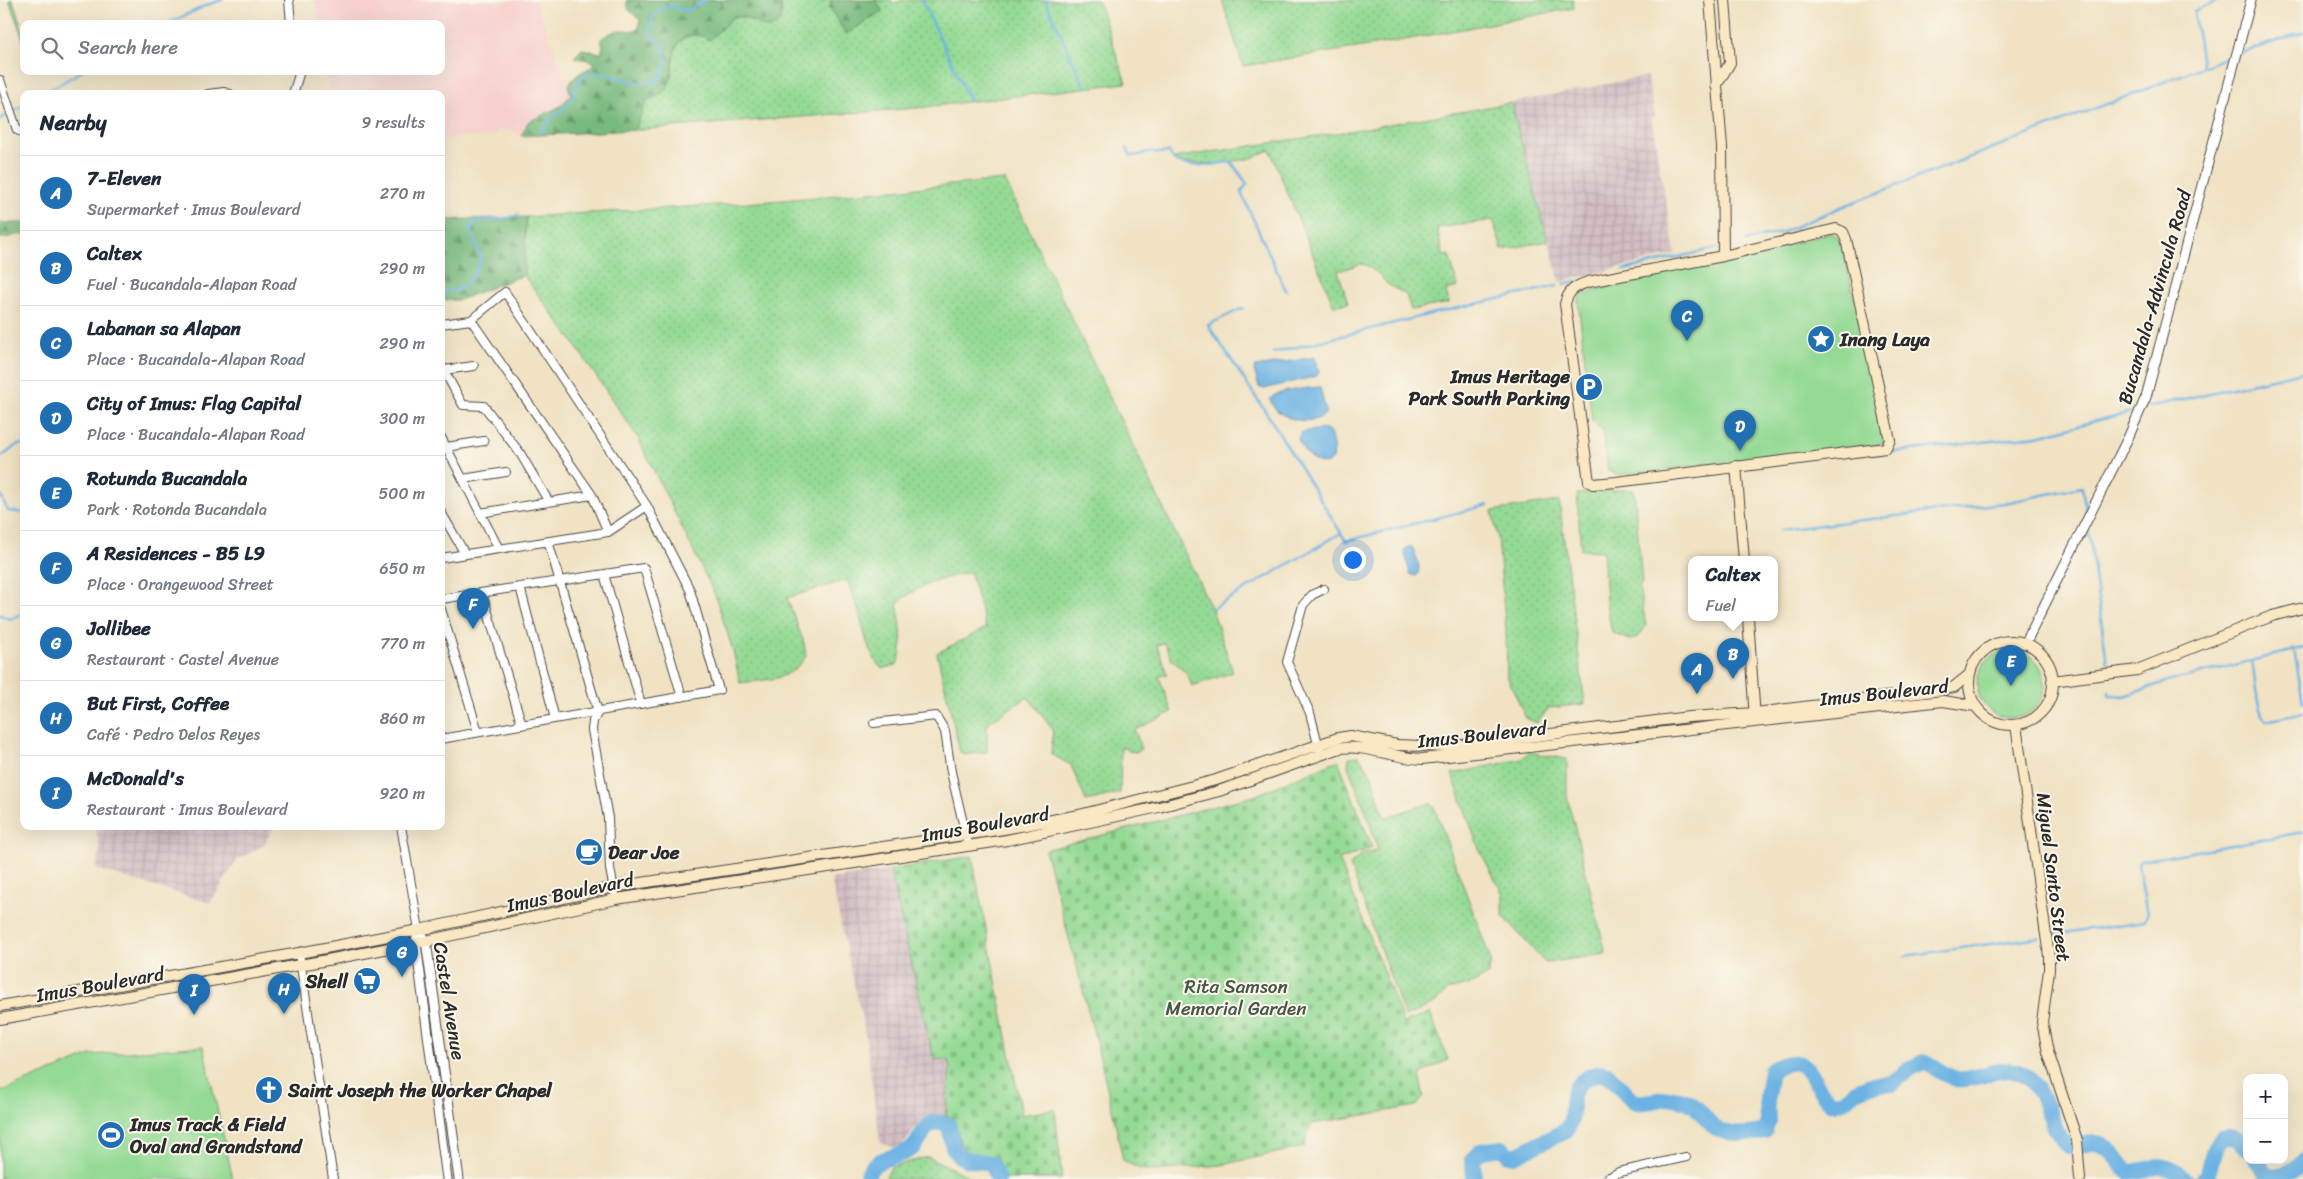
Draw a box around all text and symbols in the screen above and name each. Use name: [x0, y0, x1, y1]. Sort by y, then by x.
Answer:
search box: [20, 20, 445, 75]
text: Search here: [78, 31, 178, 64]
icon: search: [38, 34, 66, 62]
text: Nearby: [40, 104, 106, 142]
text: 9 results: [361, 108, 425, 137]
text: 7-Eleven: [87, 162, 161, 195]
text: A: [51, 179, 61, 208]
text: 270 m: [380, 179, 425, 208]
street label: Bucandala-Advincula Road: [2108, 184, 2201, 408]
text: Supermarket · Imus Boulevard: [87, 195, 300, 224]
text: Caltex: [87, 237, 142, 270]
text: B: [51, 254, 61, 283]
text: 290 m: [379, 254, 425, 283]
text: Fuel · Bucandala-Alapan Road: [87, 270, 296, 299]
pin: C: [1671, 300, 1703, 341]
text: Labanan sa Alapan: [87, 312, 241, 345]
place label: Inang Laya: [1839, 323, 1930, 356]
place icon: Inang Laya: [1806, 324, 1836, 354]
text: C: [51, 329, 61, 358]
text: 290 m: [379, 329, 425, 358]
text: Place · Bucandala-Alapan Road: [87, 345, 305, 374]
place label: Imus Heritage Park South Parking: [1408, 360, 1570, 415]
parking icon: Imus Heritage Park South Parking: [1574, 372, 1604, 402]
text: City of Imus: Flag Capital: [87, 387, 301, 420]
text: D: [51, 404, 61, 433]
text: 300 m: [380, 404, 425, 433]
pin: D: [1724, 410, 1756, 451]
text: Place · Bucandala-Alapan Road: [87, 420, 305, 449]
text: Rotunda Bucandala: [87, 462, 247, 495]
text: E: [52, 479, 60, 508]
text: 500 m: [379, 479, 425, 508]
text: Park · Rotonda Bucandala: [87, 495, 267, 524]
text: A Residences - B5 L9: [87, 537, 265, 570]
your location: [1340, 547, 1366, 573]
text: F: [52, 554, 60, 583]
text: 650 m: [380, 554, 425, 583]
popup: [1688, 556, 1778, 621]
text: Caltex: [1706, 558, 1760, 591]
text: Place · Orangewood Street: [87, 570, 274, 599]
pin: F: [457, 588, 489, 629]
text: Fuel: [1706, 591, 1736, 620]
text: Jollibee: [87, 612, 151, 645]
text: G: [51, 629, 61, 658]
text: 770 m: [380, 629, 425, 658]
pin: B: [1717, 638, 1749, 679]
text: Restaurant · Castel Avenue: [87, 645, 279, 674]
pin: E: [1995, 645, 2027, 686]
pin: A: [1681, 653, 1713, 694]
street label: Imus Boulevard: [1817, 669, 1952, 716]
text: But First, Coffee: [87, 687, 229, 720]
text: H: [50, 704, 62, 733]
text: 860 m: [380, 704, 425, 733]
street label: Imus Boulevard: [1415, 711, 1550, 758]
text: Café · Pedro Delos Reyes: [87, 720, 260, 749]
text: McDonald's: [87, 762, 184, 795]
text: I: [53, 779, 59, 808]
text: 920 m: [379, 779, 425, 808]
street label: Miguel Santo Street: [2027, 791, 2080, 963]
text: Restaurant · Imus Boulevard: [87, 795, 287, 824]
street label: Imus Boulevard: [918, 797, 1054, 852]
place label: Dear Joe: [608, 836, 680, 869]
cafe icon: Dear Joe: [574, 837, 604, 867]
street label: Imus Boulevard: [503, 863, 639, 922]
pin: G: [386, 936, 418, 977]
street label: Castel Avenue: [424, 940, 475, 1063]
street label: Imus Boulevard: [33, 957, 169, 1012]
place label: Shell: [305, 965, 349, 998]
supermarket icon: Shell: [352, 966, 382, 996]
park label: Rita Samson Memorial Garden: [1165, 970, 1307, 1025]
pin: H: [268, 973, 300, 1014]
pin: I: [178, 974, 210, 1015]
place label: Saint Joseph the Worker Chapel: [287, 1074, 553, 1107]
map controls: [2243, 1074, 2288, 1164]
button: +: [2243, 1074, 2288, 1119]
church icon: Saint Joseph the Worker Chapel: [254, 1075, 284, 1105]
place label: Imus Track & Field Oval and Grandstand: [129, 1108, 304, 1163]
button: −: [2243, 1119, 2288, 1164]
sports icon: Imus Track & Field Oval and Grandstand: [96, 1120, 126, 1150]

